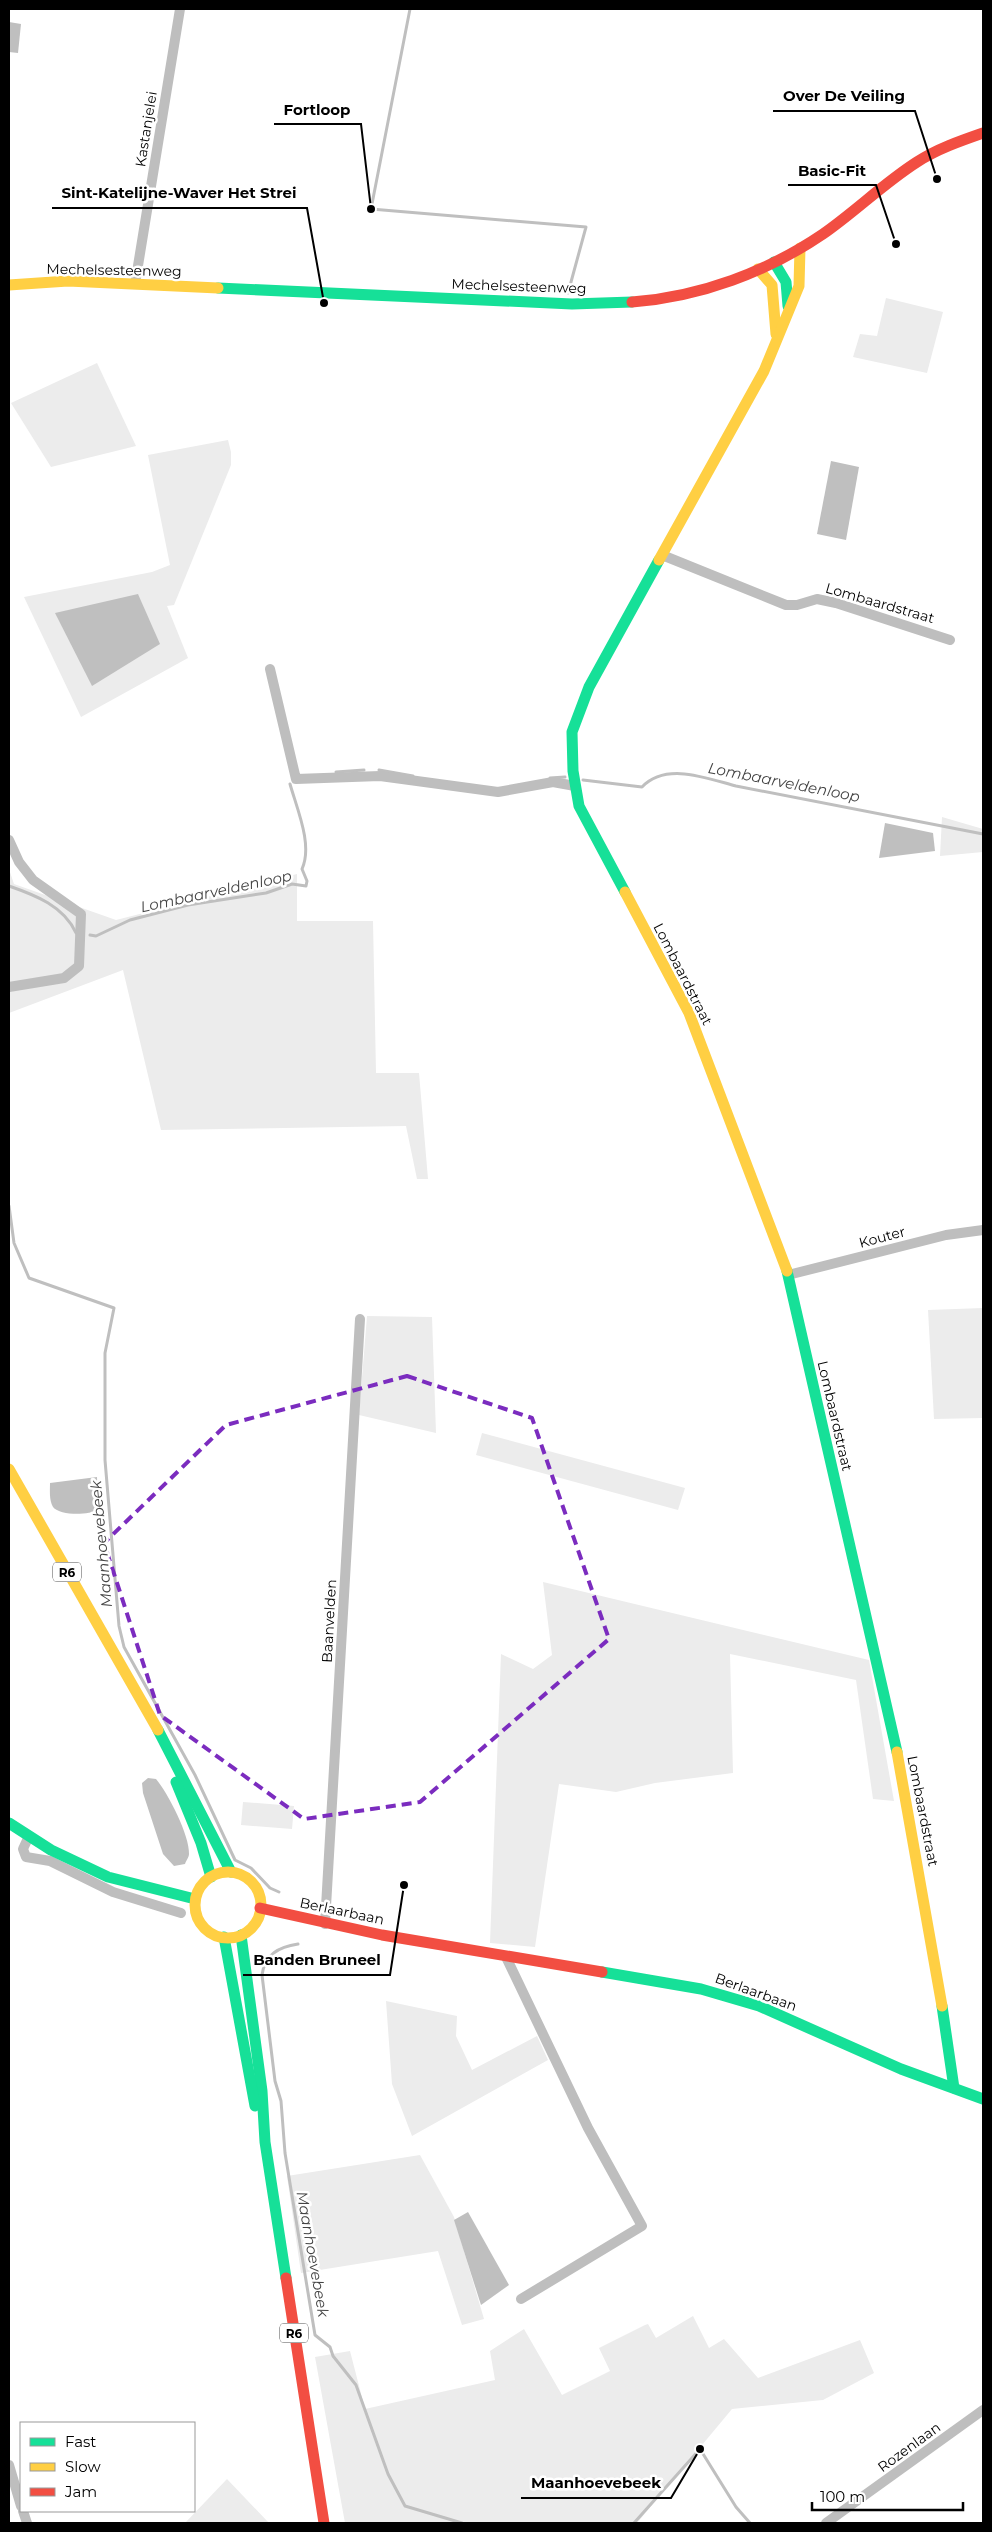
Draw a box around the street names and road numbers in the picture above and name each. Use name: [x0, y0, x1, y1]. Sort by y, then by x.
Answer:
street label: Kastanjelei: [131, 90, 161, 168]
street label: Mechelsesteenweg: [46, 260, 182, 280]
street label: Mechelsesteenweg: [451, 275, 587, 297]
street label: Lombaardstraat: [823, 579, 937, 627]
street label: Lombaardstraat: [649, 920, 717, 1028]
street label: Kouter: [857, 1222, 908, 1252]
street label: Lombaardstraat: [814, 1359, 856, 1473]
road number: R6: [53, 1562, 81, 1581]
street label: Baanvelden: [318, 1579, 340, 1663]
street label: Lombaardstraat: [903, 1754, 943, 1868]
street label: Berlaarbaan: [298, 1893, 386, 1929]
street label: Berlaarbaan: [713, 1969, 799, 2015]
road number: R6: [280, 2324, 308, 2342]
street label: Rozenlaan: [874, 2418, 944, 2476]

